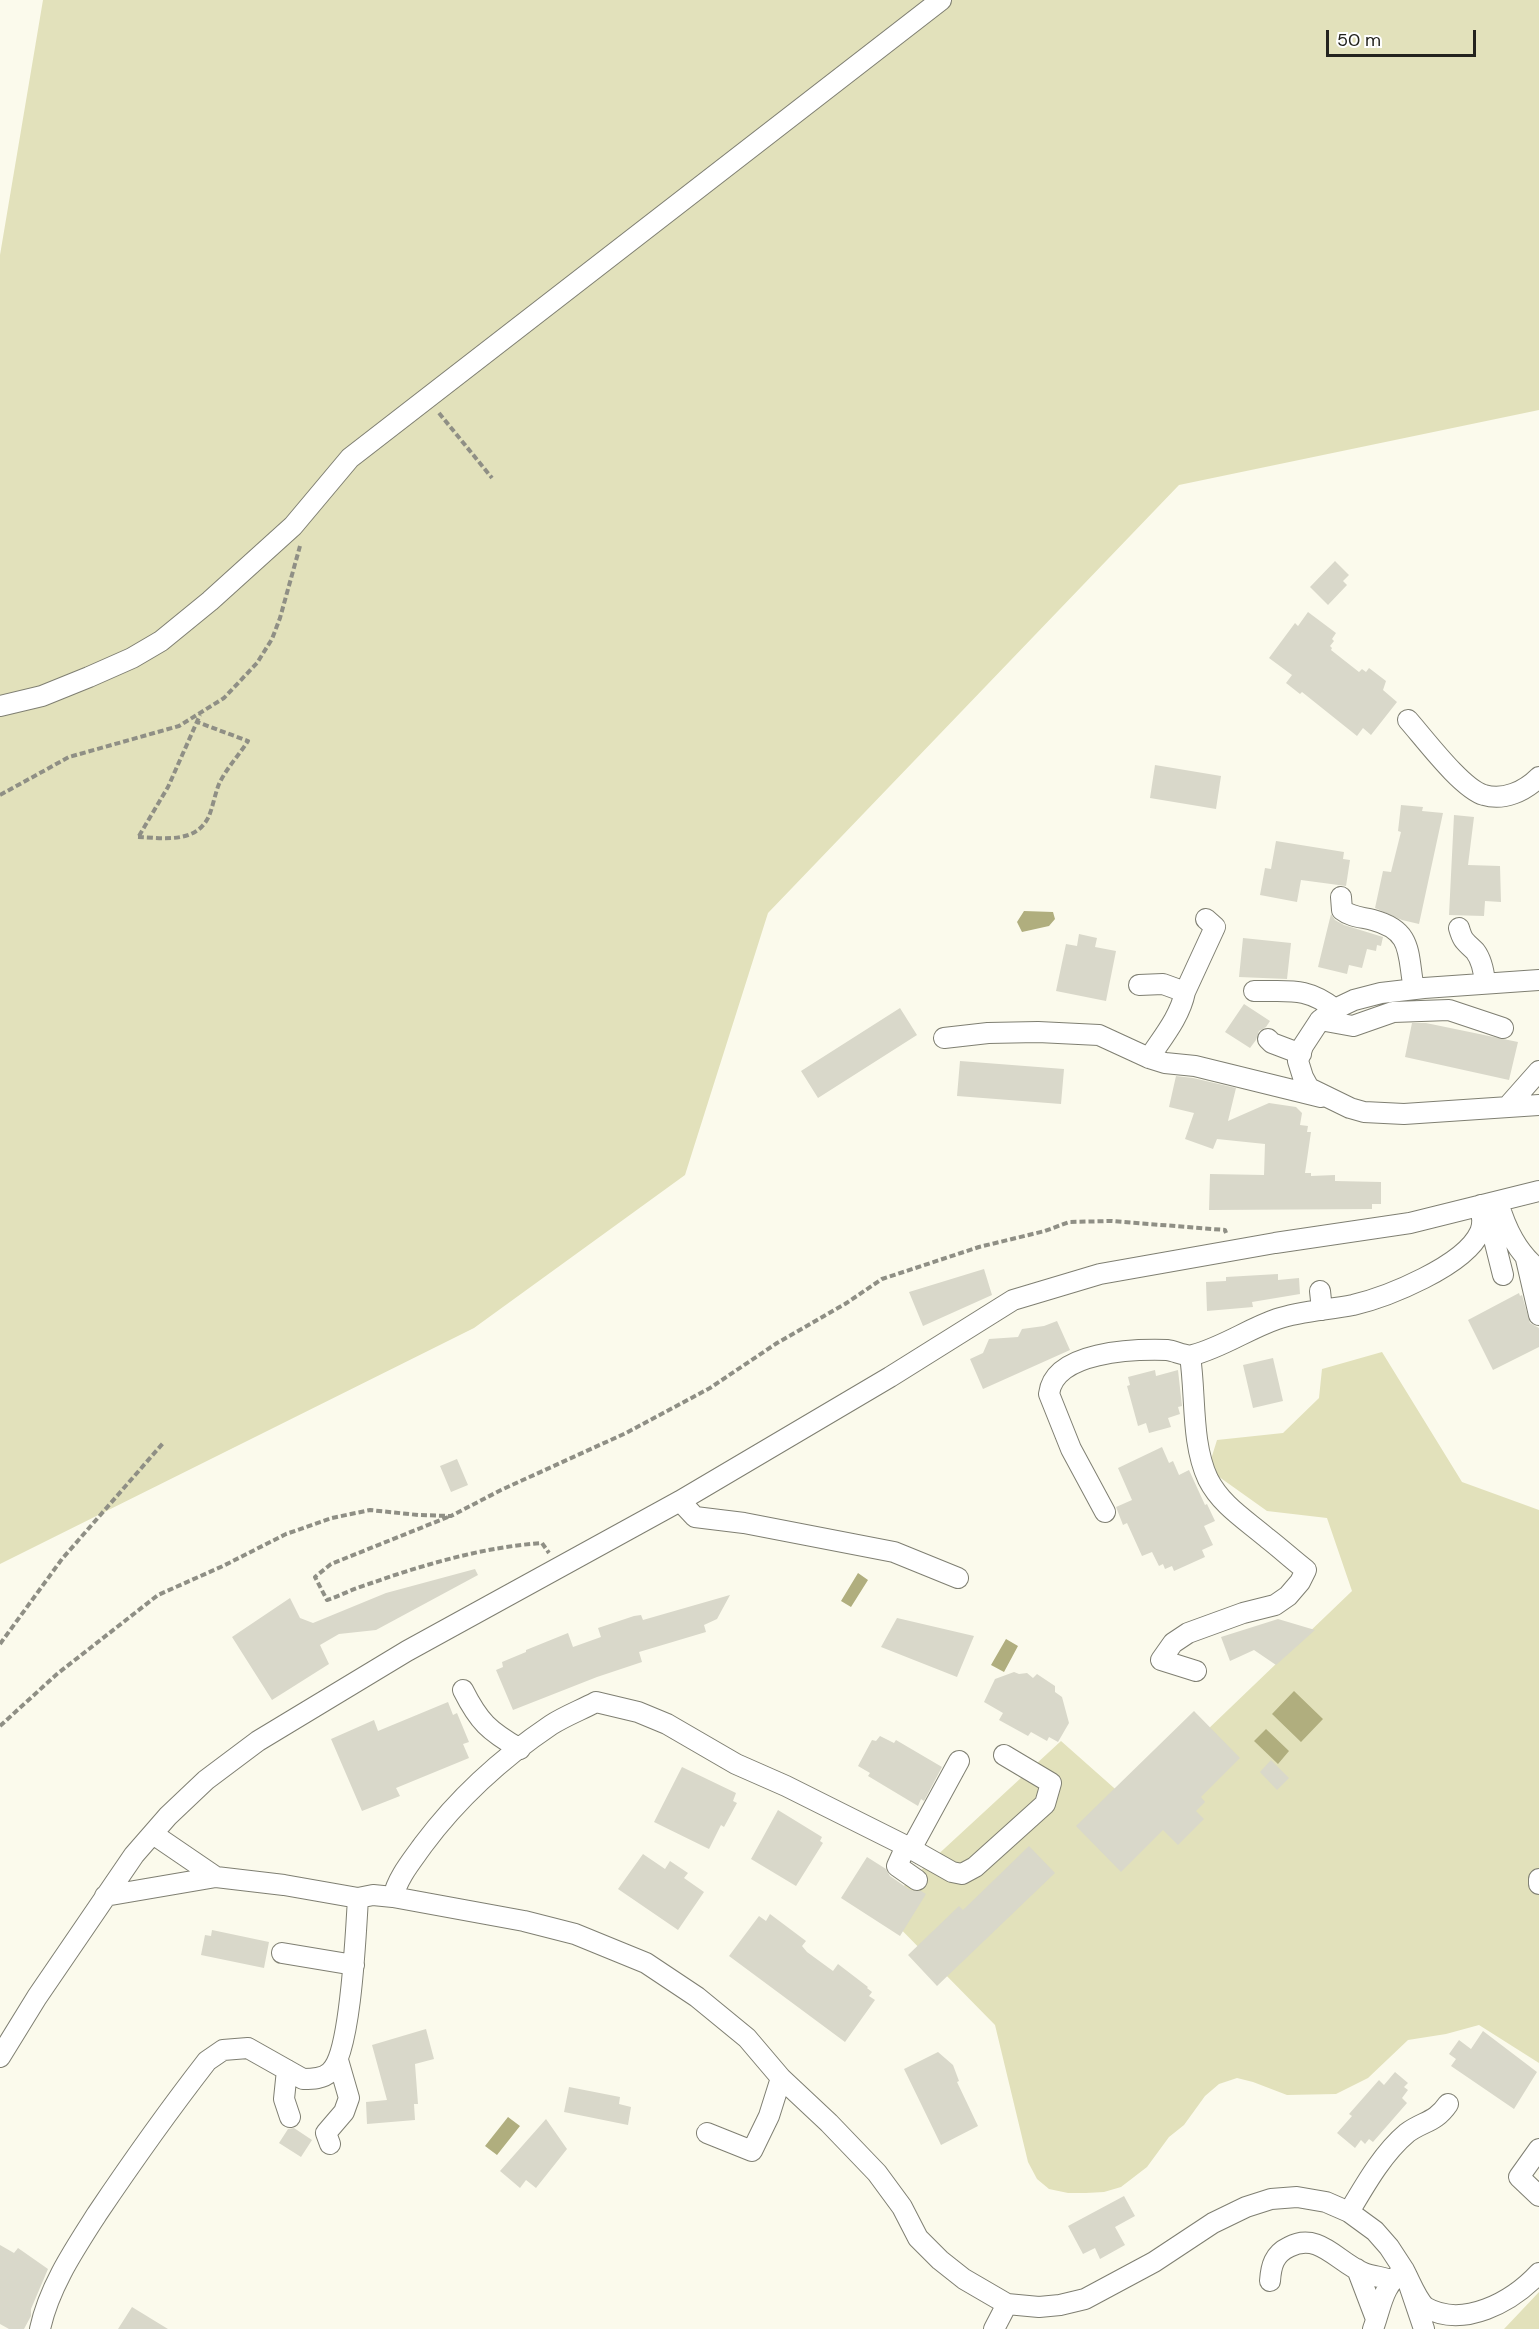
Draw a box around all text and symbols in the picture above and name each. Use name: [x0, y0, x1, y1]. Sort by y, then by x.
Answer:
scale bar: [1329, 18, 1479, 56]
text: 50 m: [1337, 28, 1381, 52]

